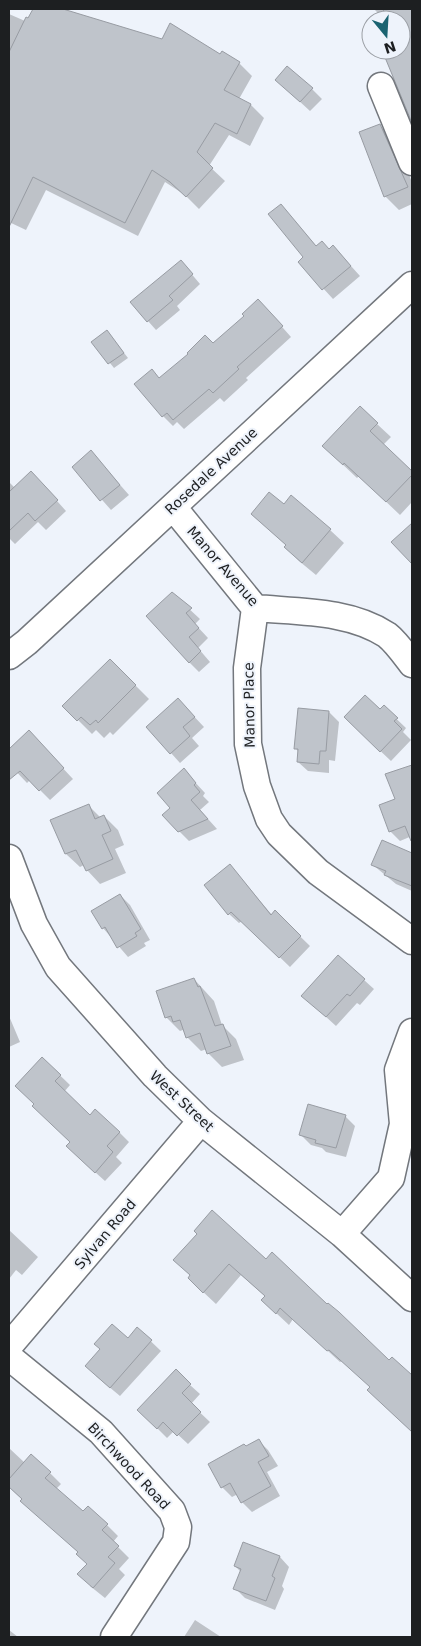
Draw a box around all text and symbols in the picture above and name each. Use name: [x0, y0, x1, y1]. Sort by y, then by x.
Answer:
north arrow: [361, 10, 411, 60]
text: N: [382, 38, 398, 57]
street label: Rosedale Avenue: [162, 424, 260, 518]
street label: Manor Avenue: [184, 523, 262, 609]
street label: Manor Place: [240, 662, 258, 748]
street label: West Street: [147, 1067, 218, 1135]
street label: Sylvan Road: [71, 1196, 139, 1272]
street label: Birchwood Road: [85, 1419, 173, 1513]

